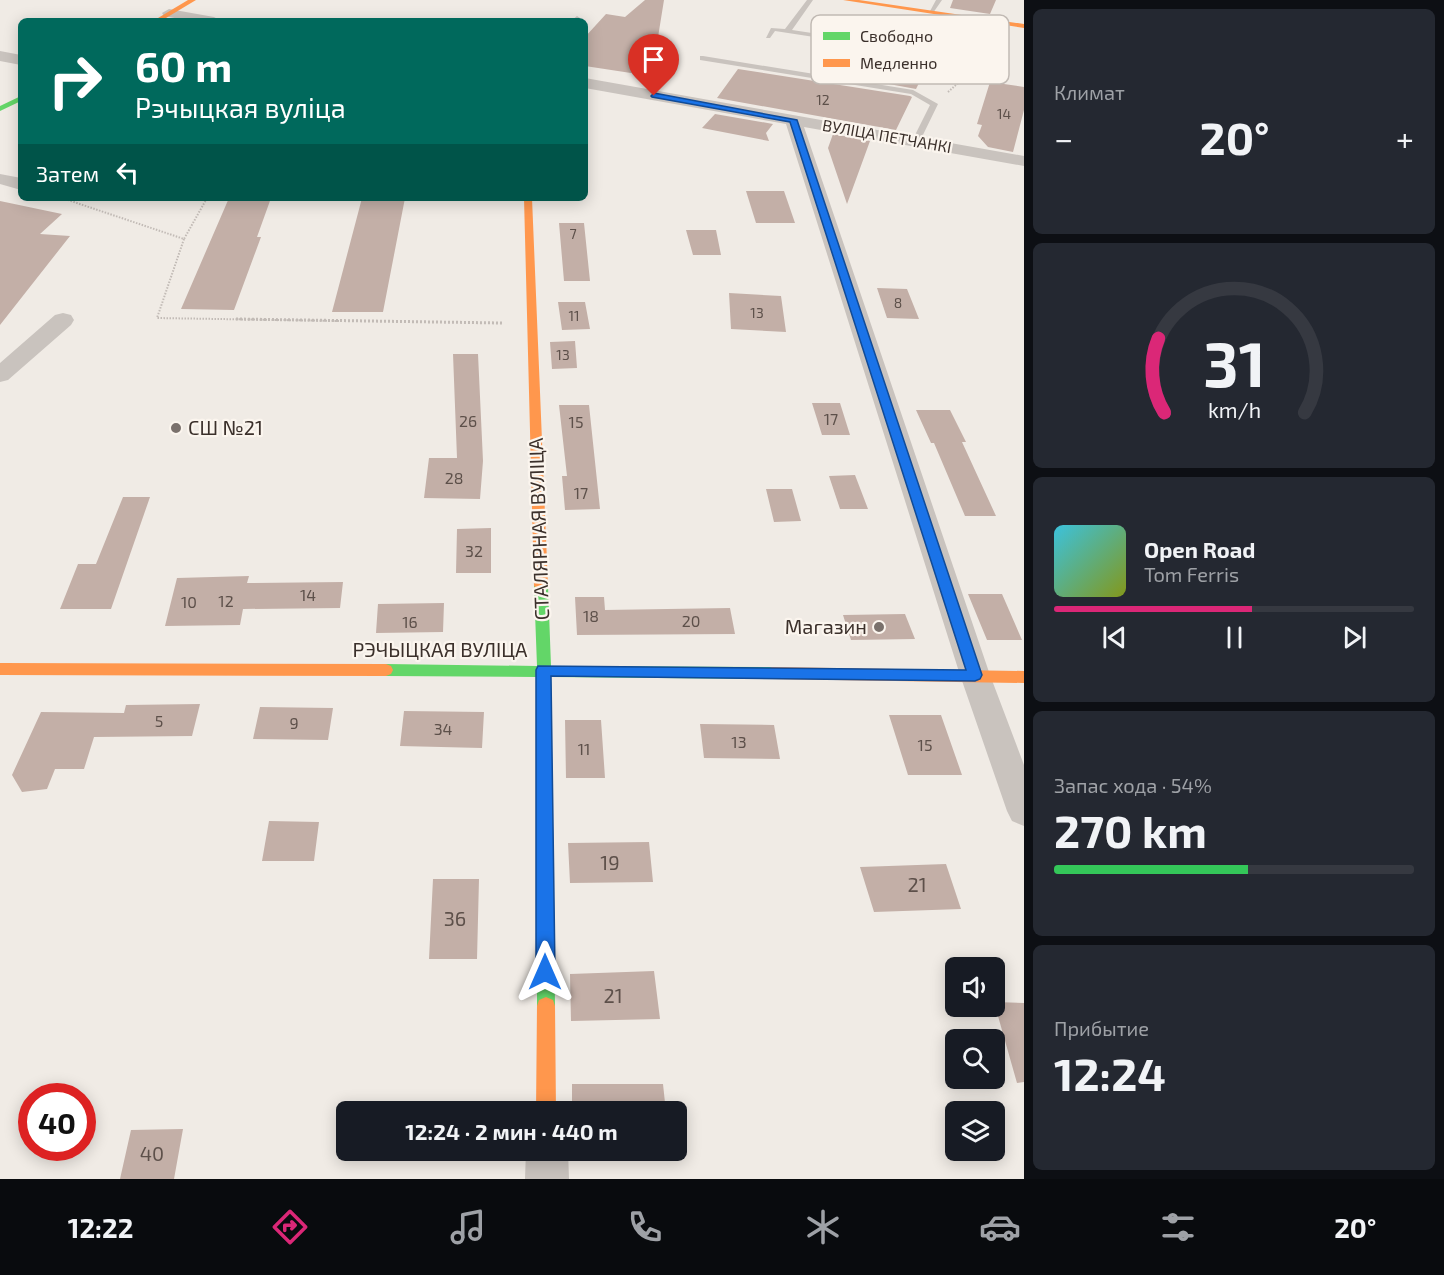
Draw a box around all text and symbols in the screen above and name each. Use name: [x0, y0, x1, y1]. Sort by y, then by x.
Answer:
legend: [811, 15, 1009, 84]
text: Свободно: [860, 26, 933, 45]
pin: [628, 34, 679, 96]
text: 60 m: [135, 40, 232, 90]
icon: right: [36, 42, 114, 120]
icon: arrive: [637, 43, 670, 76]
text: Медленно: [860, 53, 937, 72]
text: Климат: [1054, 80, 1125, 104]
text: Рэчыцкая вуліца: [135, 91, 346, 123]
house number: 12: [816, 91, 830, 108]
house number: 14: [997, 105, 1011, 122]
text: 20°: [1200, 110, 1270, 164]
street label: ВУЛІЦА ПЕТЧАНКІ: [821, 115, 953, 156]
text: −: [1054, 118, 1073, 158]
text: +: [1396, 118, 1414, 158]
icon: left: [111, 156, 144, 189]
text: Затем: [36, 160, 99, 186]
house number: 7: [569, 225, 577, 242]
house number: 8: [894, 294, 902, 311]
house number: 13: [750, 304, 764, 321]
house number: 11: [568, 307, 580, 324]
text: 31: [1203, 325, 1265, 400]
house number: 13: [556, 346, 570, 363]
text: km/h: [1207, 397, 1261, 422]
house number: 17: [824, 409, 838, 428]
house number: 26: [459, 411, 477, 430]
house number: 15: [569, 412, 583, 431]
place label: СШ №21: [188, 415, 263, 439]
marker: СШ №21: [169, 421, 183, 435]
street label: СТАЛЯРНАЯ ВУЛІЦА: [523, 437, 553, 621]
house number: 28: [445, 468, 463, 487]
house number: 17: [574, 483, 588, 502]
text: Open Road: [1144, 536, 1256, 562]
house number: 32: [465, 541, 483, 560]
text: Tom Ferris: [1144, 562, 1239, 586]
house number: 14: [300, 585, 316, 604]
house number: 12: [218, 591, 234, 610]
house number: 10: [181, 592, 197, 611]
house number: 18: [583, 606, 599, 625]
house number: 20: [682, 611, 700, 630]
house number: 16: [402, 612, 418, 631]
place label: Магазин: [785, 614, 867, 638]
marker: Магазин: [872, 620, 886, 634]
icon: previous: [1098, 621, 1131, 654]
icon: pause: [1218, 621, 1251, 654]
icon: next: [1338, 621, 1371, 654]
street label: РЭЧЫЦКАЯ ВУЛІЦА: [352, 637, 528, 661]
house number: 5: [155, 711, 163, 730]
house number: 9: [289, 713, 299, 732]
house number: 34: [434, 719, 453, 738]
house number: 13: [731, 732, 747, 751]
house number: 15: [918, 735, 932, 754]
house number: 11: [578, 739, 590, 758]
text: Запас хода · 54%: [1054, 773, 1212, 797]
text: 270 km: [1054, 803, 1207, 857]
house number: 19: [600, 850, 620, 874]
house number: 21: [907, 872, 927, 896]
house number: 36: [444, 906, 466, 930]
position arrow: [513, 940, 577, 1004]
map controls: [945, 957, 1005, 1161]
button: sound: [945, 957, 1005, 1017]
house number: 21: [603, 983, 623, 1007]
text: Прибытие: [1054, 1016, 1149, 1040]
button: search: [945, 1029, 1005, 1089]
text: 12:24: [1054, 1046, 1166, 1100]
speed limit sign: 40: [18, 1083, 96, 1161]
button: layers: [945, 1101, 1005, 1161]
text: 12:24 · 2 мин · 440 m: [405, 1118, 618, 1144]
house number: 40: [140, 1141, 164, 1165]
icon: directions: [269, 1206, 311, 1248]
icon: music: [447, 1206, 489, 1248]
icon: phone: [624, 1206, 666, 1248]
icon: climate: [802, 1206, 844, 1248]
icon: car: [979, 1206, 1021, 1248]
icon: filters: [1157, 1206, 1199, 1248]
text: 12:22: [68, 1211, 133, 1243]
text: 20°: [1334, 1211, 1376, 1243]

